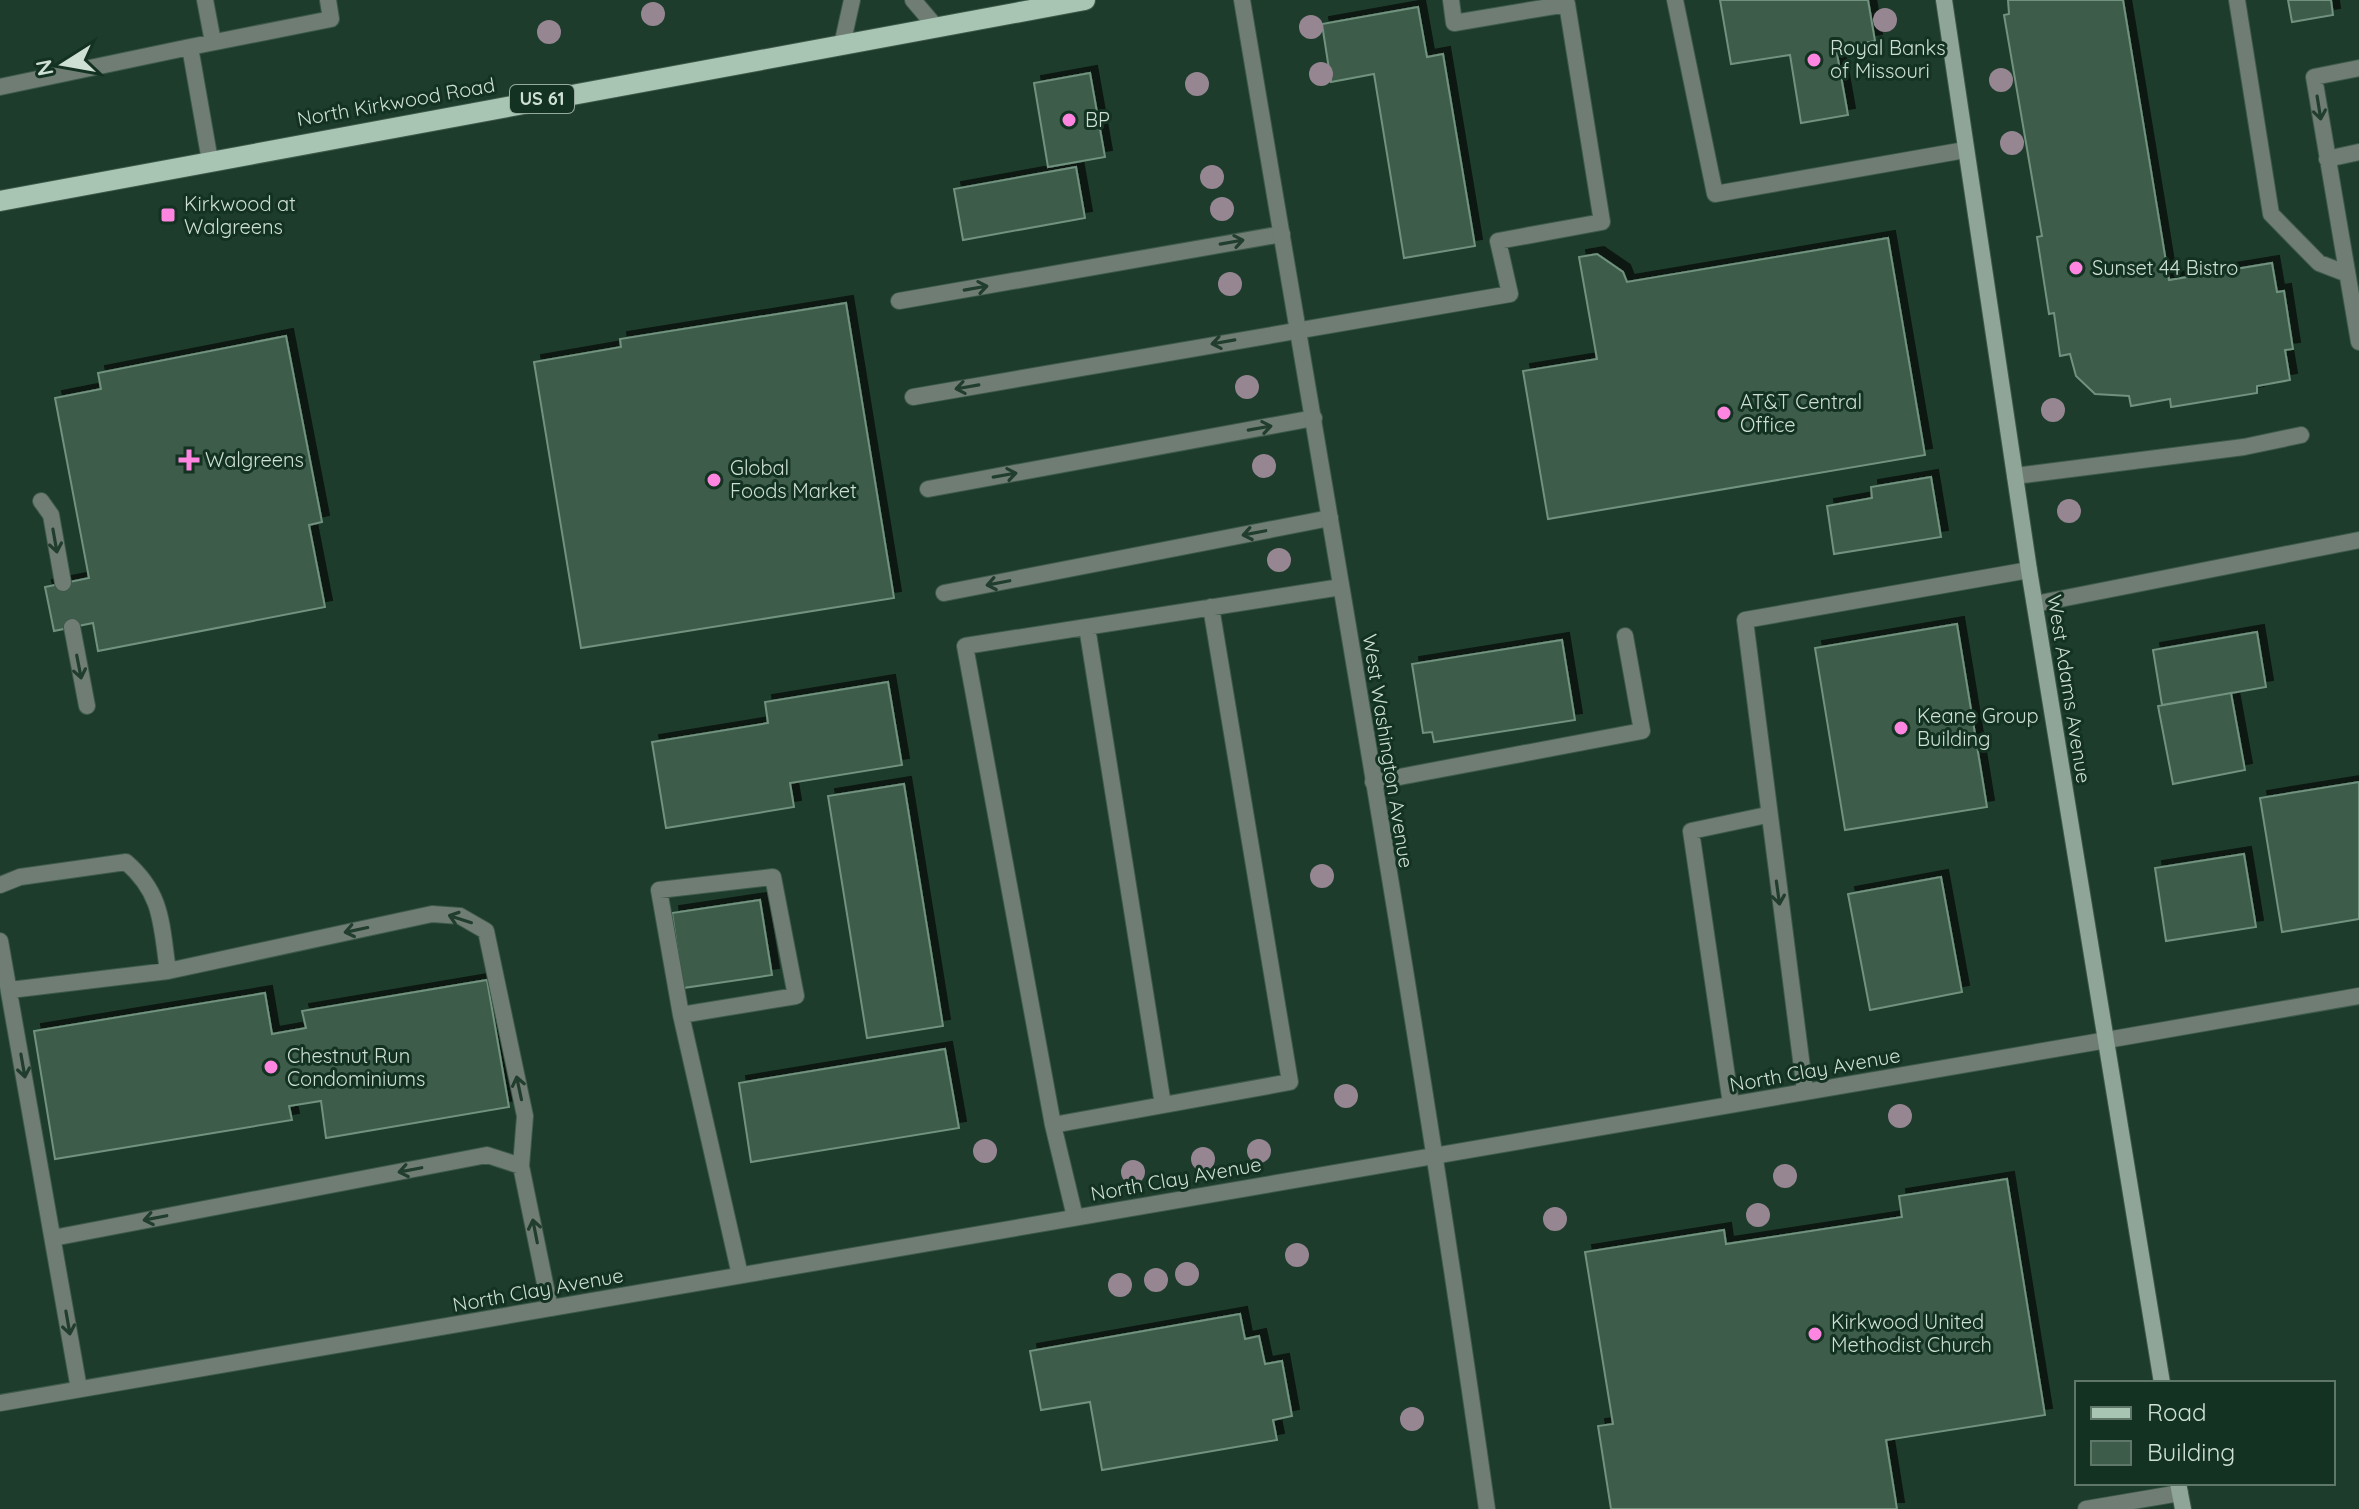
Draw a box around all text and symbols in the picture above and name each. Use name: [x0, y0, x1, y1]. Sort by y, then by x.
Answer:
north arrow: [24, 24, 104, 104]
place label: Royal Banks of Missouri: [1830, 35, 1946, 83]
marker: Royal Banks of Missouri: [1805, 51, 1823, 69]
text: N: [29, 57, 60, 78]
street label: North Kirkwood Road: [295, 72, 497, 131]
road number: US 61: [510, 85, 574, 113]
one-way arrow: [2312, 95, 2327, 120]
place label: BP: [1085, 107, 1110, 132]
marker: BP: [1060, 111, 1078, 129]
place label: Kirkwood at Walgreens: [184, 191, 296, 239]
marker: Kirkwood at Walgreens: [159, 206, 177, 224]
one-way arrow: [1218, 234, 1244, 249]
place label: Sunset 44 Bistro: [2092, 255, 2238, 280]
marker: Sunset 44 Bistro: [2067, 259, 2085, 277]
one-way arrow: [962, 279, 988, 294]
one-way arrow: [1210, 335, 1236, 350]
one-way arrow: [954, 381, 980, 396]
place label: AT&T Central Office: [1740, 389, 1862, 437]
marker: AT&T Central Office: [1715, 404, 1733, 422]
one-way arrow: [1247, 420, 1273, 435]
place label: Walgreens: [205, 447, 304, 472]
marker: Walgreens: [180, 451, 198, 469]
place label: Global Foods Market: [730, 455, 857, 503]
one-way arrow: [991, 466, 1017, 481]
marker: Global Foods Market: [705, 471, 723, 489]
one-way arrow: [1241, 526, 1267, 541]
one-way arrow: [49, 527, 64, 553]
one-way arrow: [986, 576, 1012, 591]
street label: West Adams Avenue: [2042, 593, 2097, 785]
street label: West Washington Avenue: [1358, 632, 1419, 870]
one-way arrow: [73, 653, 88, 679]
place label: Keane Group Building: [1917, 703, 2039, 751]
marker: Keane Group Building: [1892, 719, 1910, 737]
one-way arrow: [1770, 879, 1785, 906]
one-way arrow: [448, 911, 473, 926]
one-way arrow: [344, 923, 369, 938]
street label: North Clay Avenue: [1728, 1042, 1902, 1097]
place label: Chestnut Run Condominiums: [287, 1043, 425, 1091]
one-way arrow: [16, 1053, 31, 1079]
marker: Chestnut Run Condominiums: [262, 1058, 280, 1076]
one-way arrow: [511, 1076, 526, 1102]
street label: North Clay Avenue: [1089, 1151, 1263, 1206]
one-way arrow: [398, 1163, 424, 1178]
one-way arrow: [143, 1212, 168, 1227]
one-way arrow: [526, 1219, 541, 1245]
street label: North Clay Avenue: [451, 1262, 625, 1317]
one-way arrow: [61, 1309, 76, 1335]
place label: Kirkwood United Methodist Church: [1831, 1309, 1992, 1357]
marker: Kirkwood United Methodist Church: [1806, 1325, 1824, 1343]
legend: [2075, 1381, 2335, 1485]
text: Road: [2147, 1397, 2207, 1427]
text: Building: [2147, 1437, 2235, 1467]

